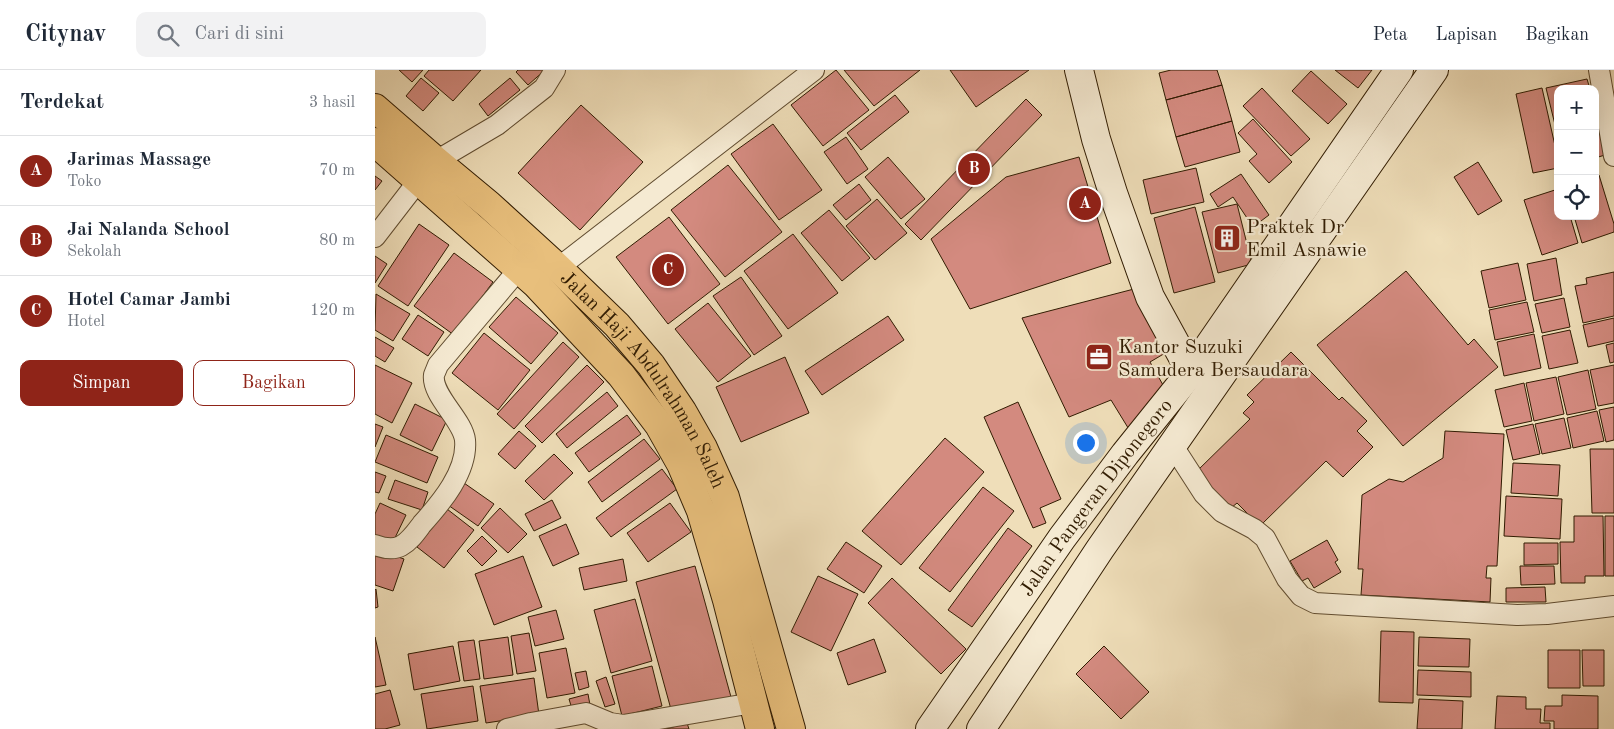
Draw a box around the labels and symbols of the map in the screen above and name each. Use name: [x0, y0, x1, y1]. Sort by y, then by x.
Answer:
pin: B: [958, 150, 990, 188]
pin: A: [1069, 185, 1101, 223]
place label: Praktek Dr Emil Asnawie: [1246, 218, 1366, 261]
building icon: Praktek Dr Emil Asnawie: [1212, 223, 1242, 253]
pin: C: [652, 251, 684, 289]
street label: Jalan Haji Abdulrahman Saleh: [556, 268, 728, 492]
place label: Kantor Suzuki Samudera Bersaudara: [1118, 338, 1309, 381]
office icon: Kantor Suzuki Samudera Bersaudara: [1084, 342, 1114, 372]
street label: Jalan Pangeran Diponegoro: [1017, 396, 1177, 600]
your location: [1073, 430, 1099, 456]

